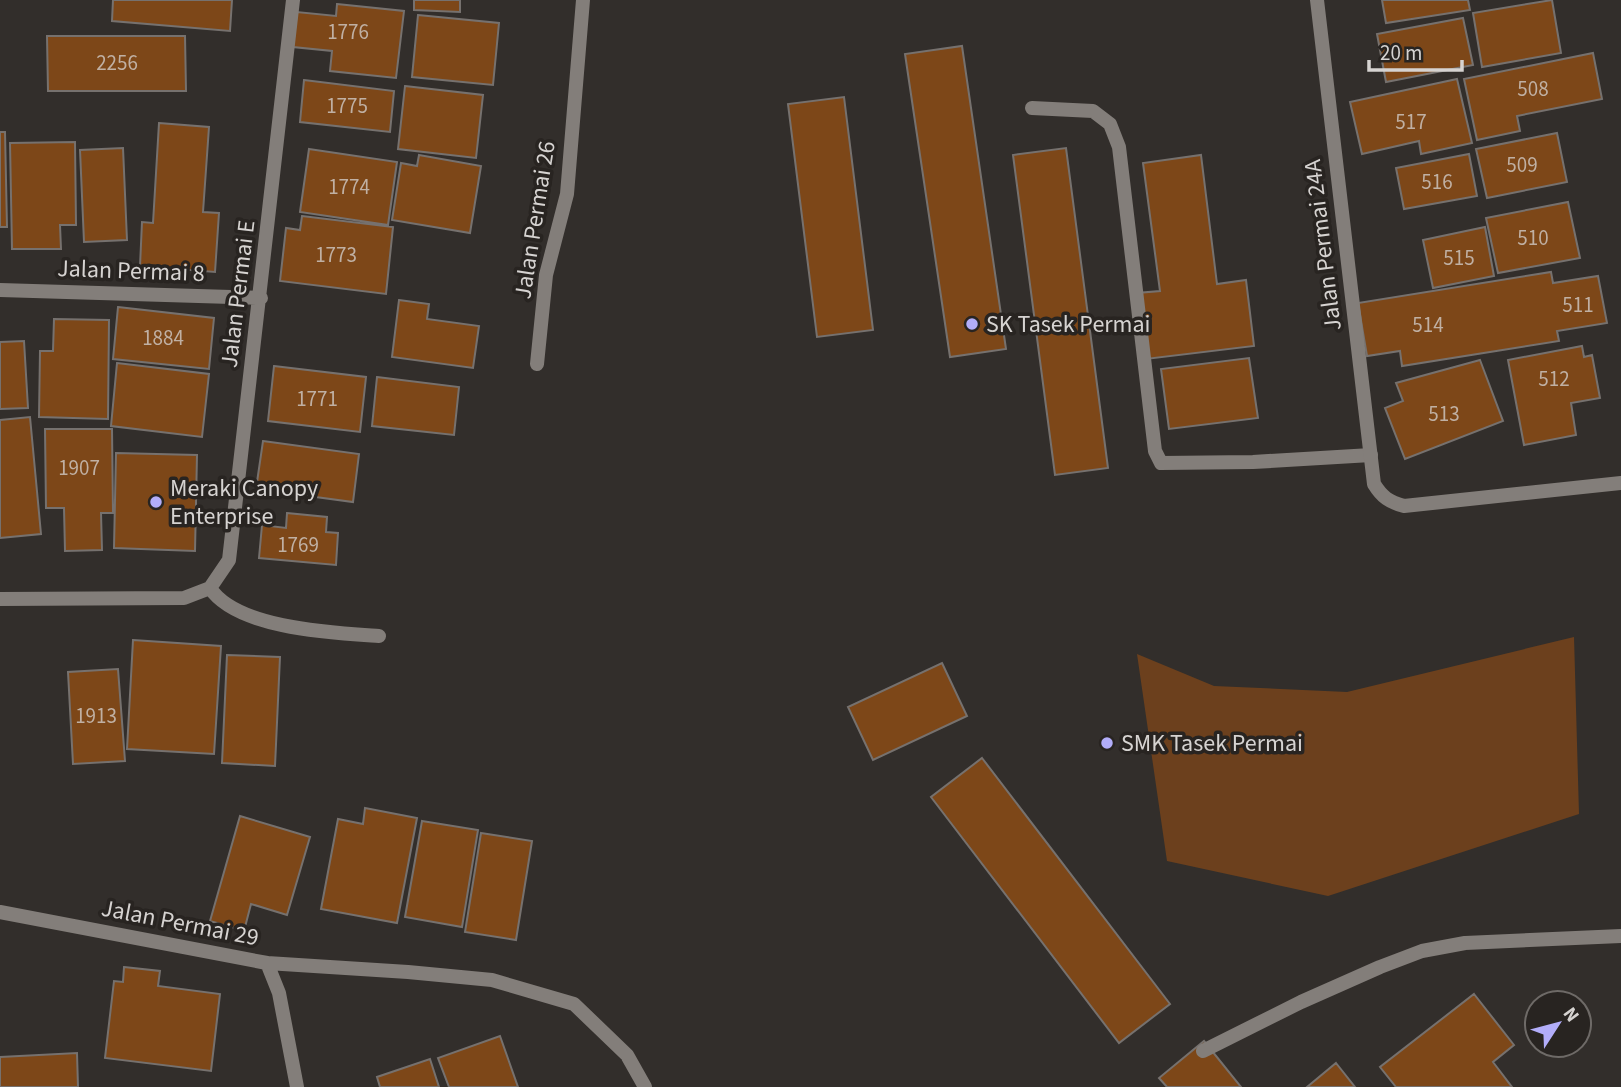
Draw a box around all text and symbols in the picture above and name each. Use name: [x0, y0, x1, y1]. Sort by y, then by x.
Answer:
house number: 1776: [327, 17, 369, 47]
scale bar: [1369, 28, 1462, 72]
text: 20 m: [1380, 38, 1422, 68]
house number: 2256: [96, 48, 138, 78]
house number: 508: [1517, 74, 1549, 104]
house number: 1775: [326, 91, 368, 121]
house number: 517: [1395, 107, 1427, 137]
street label: Jalan Permai 26: [505, 138, 565, 302]
house number: 509: [1506, 150, 1538, 180]
street label: Jalan Permai 24A: [1295, 157, 1351, 333]
house number: 516: [1421, 167, 1453, 197]
house number: 1774: [328, 172, 370, 202]
street label: Jalan Permai E: [212, 218, 264, 370]
house number: 510: [1517, 223, 1549, 253]
house number: 1773: [315, 240, 357, 270]
house number: 515: [1443, 243, 1475, 273]
street label: Jalan Permai 8: [57, 251, 205, 291]
house number: 511: [1562, 290, 1594, 320]
place label: SK Tasek Permai: [986, 307, 1151, 342]
house number: 514: [1412, 310, 1444, 340]
marker: SK Tasek Permai: [964, 316, 980, 332]
house number: 1884: [142, 323, 184, 353]
house number: 512: [1538, 364, 1570, 394]
house number: 1771: [296, 384, 338, 414]
house number: 513: [1428, 399, 1460, 429]
house number: 1907: [58, 453, 100, 483]
place label: Meraki Canopy Enterprise: [170, 471, 318, 534]
marker: Meraki Canopy Enterprise: [148, 494, 164, 510]
house number: 1769: [277, 530, 319, 560]
house number: 1913: [75, 701, 117, 731]
place label: SMK Tasek Permai: [1121, 726, 1303, 761]
marker: SMK Tasek Permai: [1099, 735, 1115, 751]
street label: Jalan Permai 29: [98, 891, 262, 955]
north arrow: [1523, 989, 1593, 1059]
text: N: [1556, 1002, 1585, 1028]

